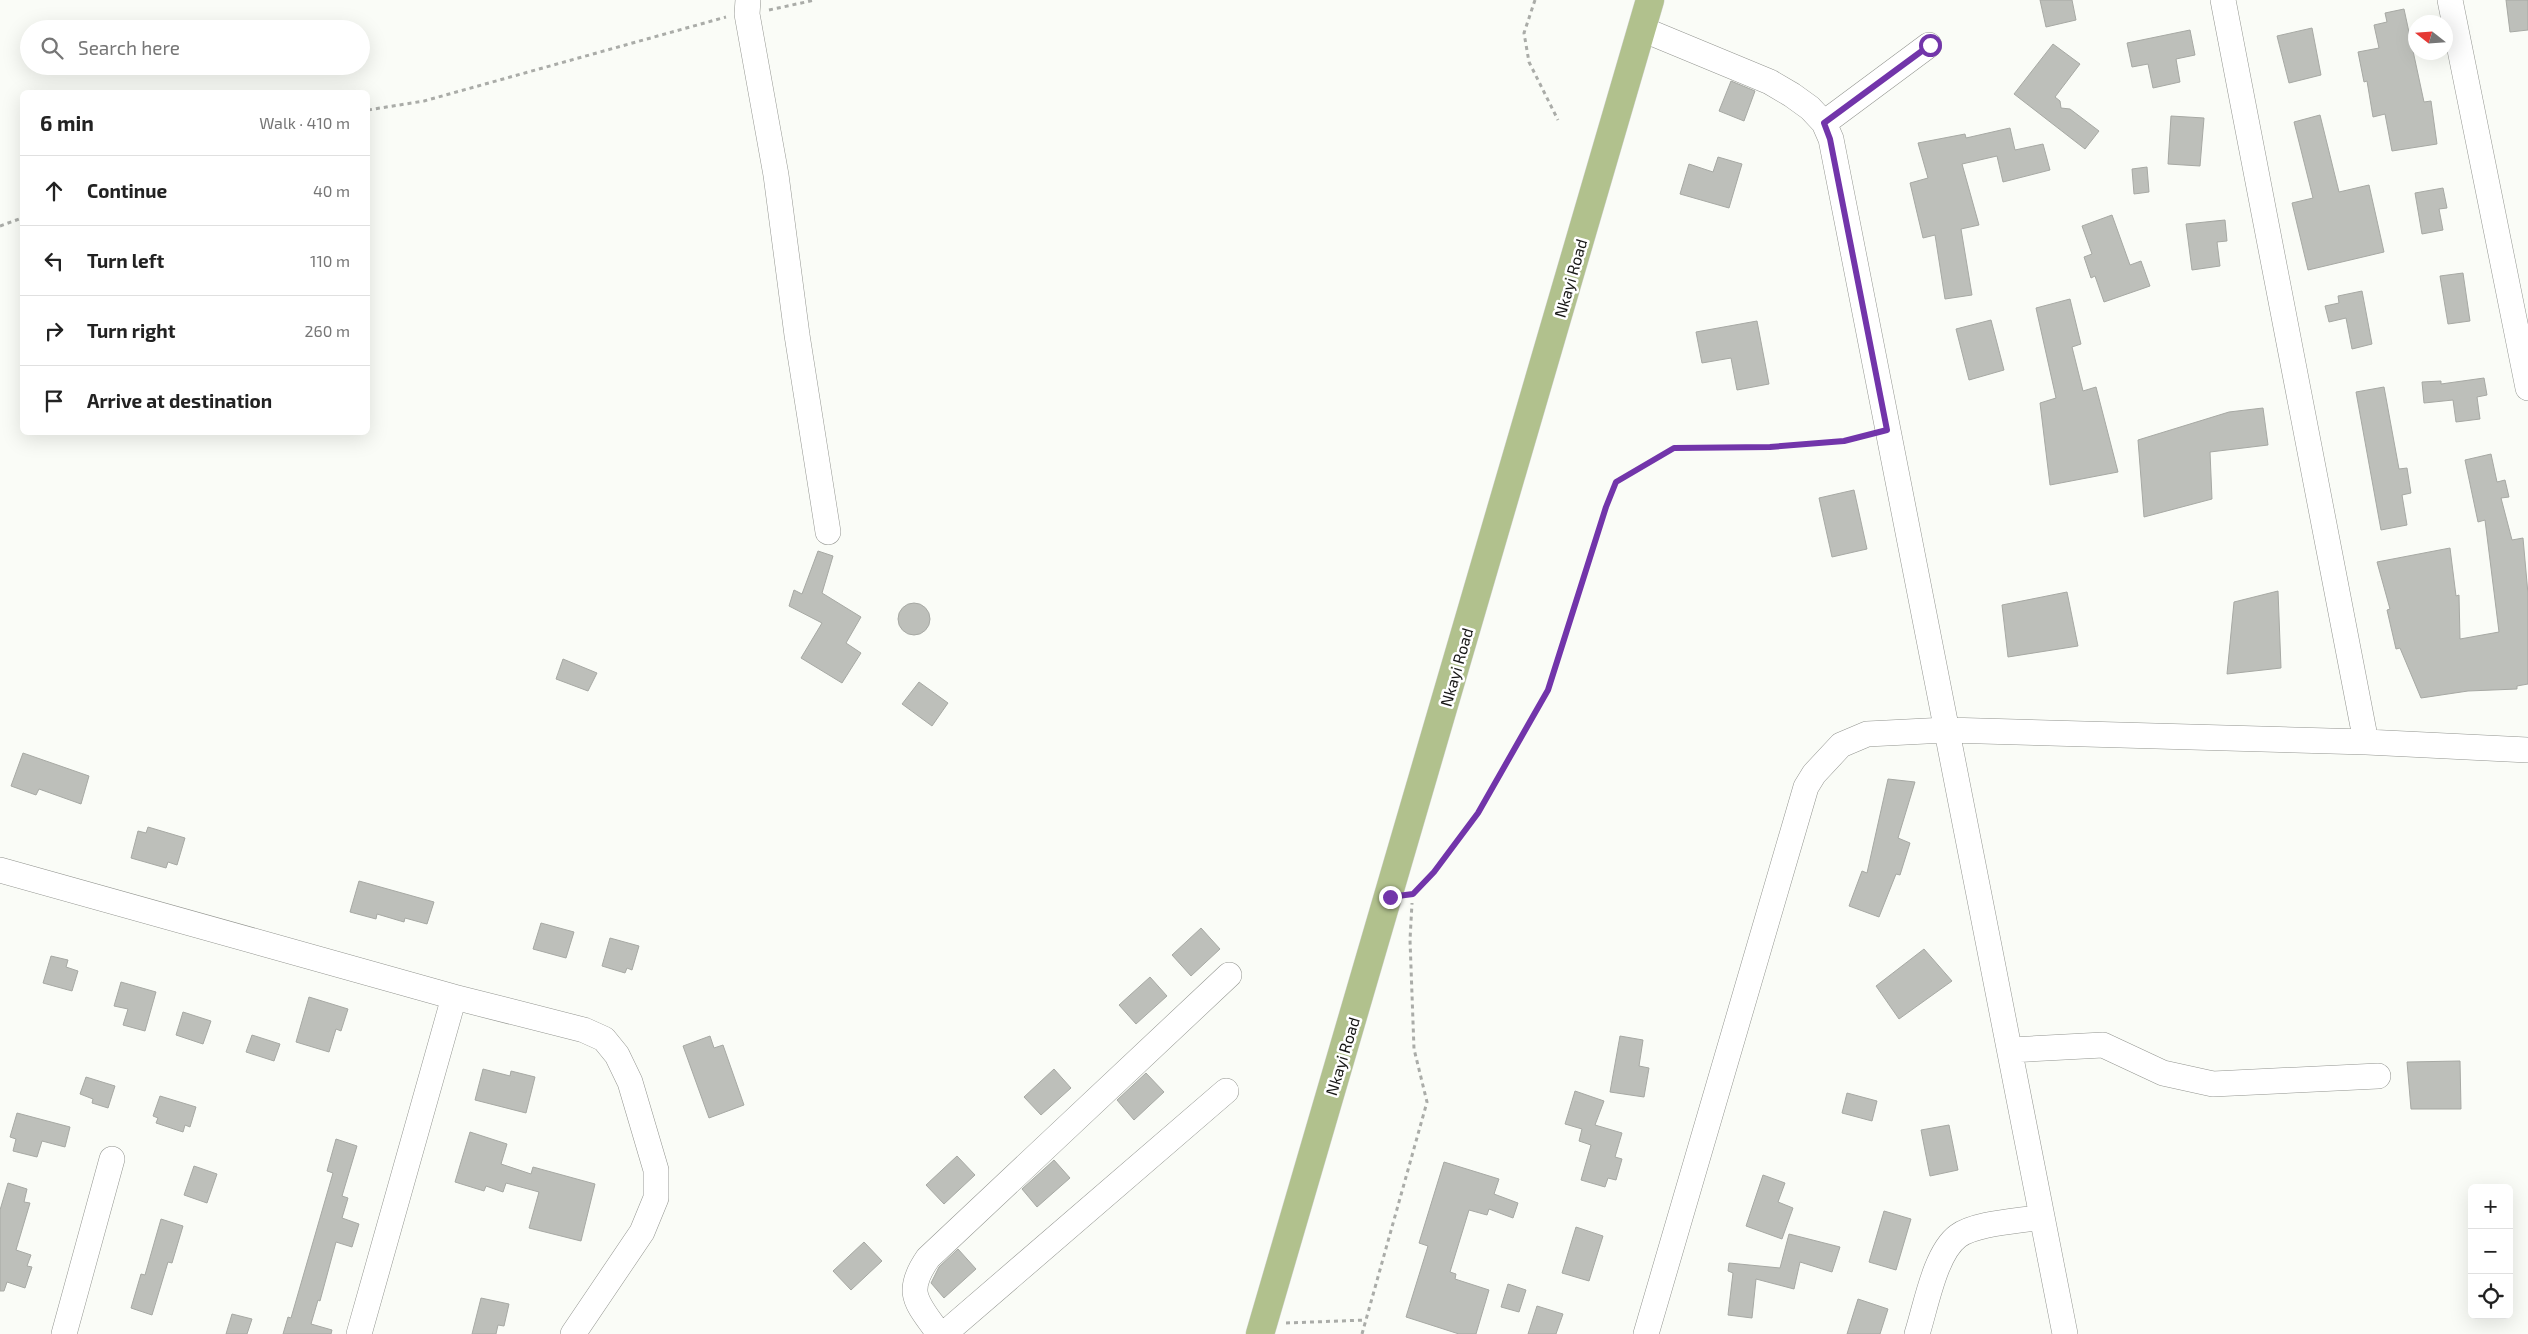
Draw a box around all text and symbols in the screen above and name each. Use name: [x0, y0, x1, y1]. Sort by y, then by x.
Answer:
north arrow: [2408, 15, 2453, 60]
search box: [20, 20, 370, 75]
icon: search: [38, 34, 66, 62]
route start: [1919, 34, 1942, 57]
text: Search here: [78, 36, 180, 59]
text: 6 min: [40, 110, 94, 135]
text: Walk · 410 m: [259, 113, 350, 132]
icon: ahead: [40, 177, 68, 205]
text: Continue: [87, 179, 167, 202]
text: 40 m: [313, 181, 350, 200]
street label: Nkayi Road: [1550, 236, 1590, 320]
icon: left: [40, 247, 68, 275]
text: Turn left: [87, 249, 164, 272]
text: 110 m: [310, 251, 350, 270]
icon: right: [40, 317, 68, 345]
text: Turn right: [87, 319, 175, 342]
text: 260 m: [305, 321, 350, 340]
icon: arrive: [40, 387, 68, 415]
text: Arrive at destination: [87, 389, 272, 412]
street label: Nkayi Road: [1436, 625, 1476, 709]
route end: [1379, 886, 1402, 909]
street label: Nkayi Road: [1321, 1014, 1363, 1098]
map controls: [2468, 1184, 2513, 1319]
button: +: [2468, 1184, 2513, 1229]
button: −: [2468, 1229, 2513, 1274]
button: locate: [2468, 1274, 2513, 1319]

